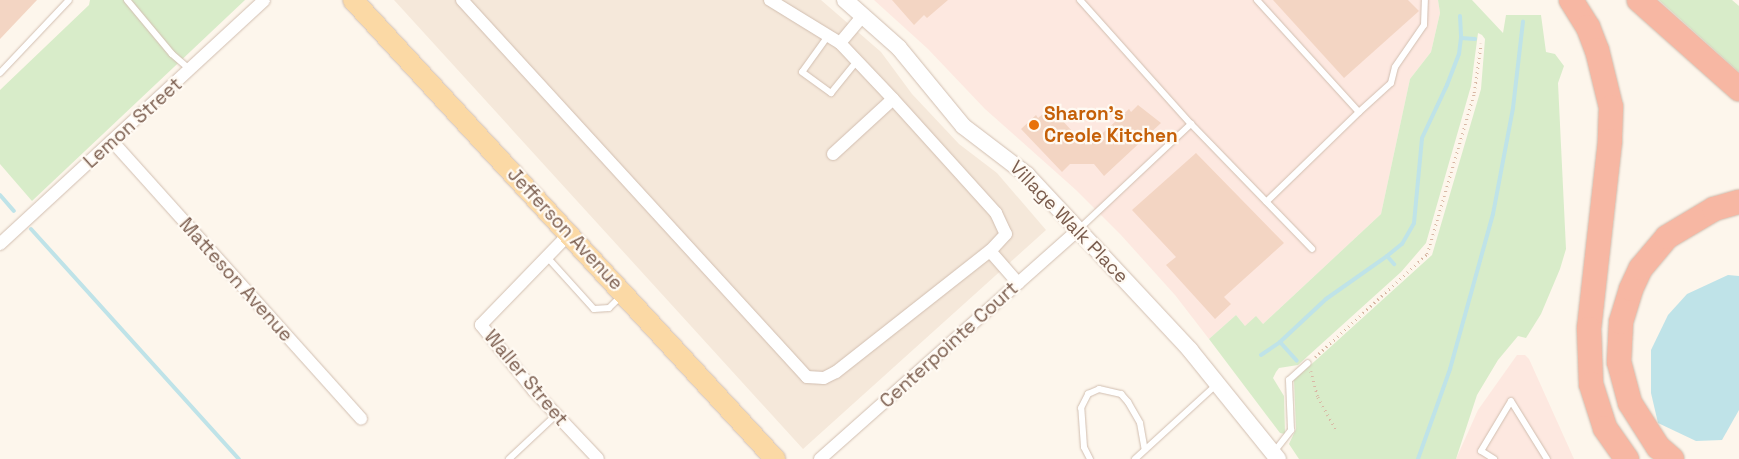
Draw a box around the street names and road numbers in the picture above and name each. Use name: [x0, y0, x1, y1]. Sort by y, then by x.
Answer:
street label: Lemon Street: [79, 73, 187, 173]
street label: Village Walk Place: [1005, 156, 1133, 288]
street label: Jefferson Avenue: [502, 163, 628, 295]
street label: Matteson Avenue: [174, 213, 298, 347]
street label: Centerpointe Court: [875, 277, 1023, 413]
street label: Waller Street: [479, 325, 573, 431]

